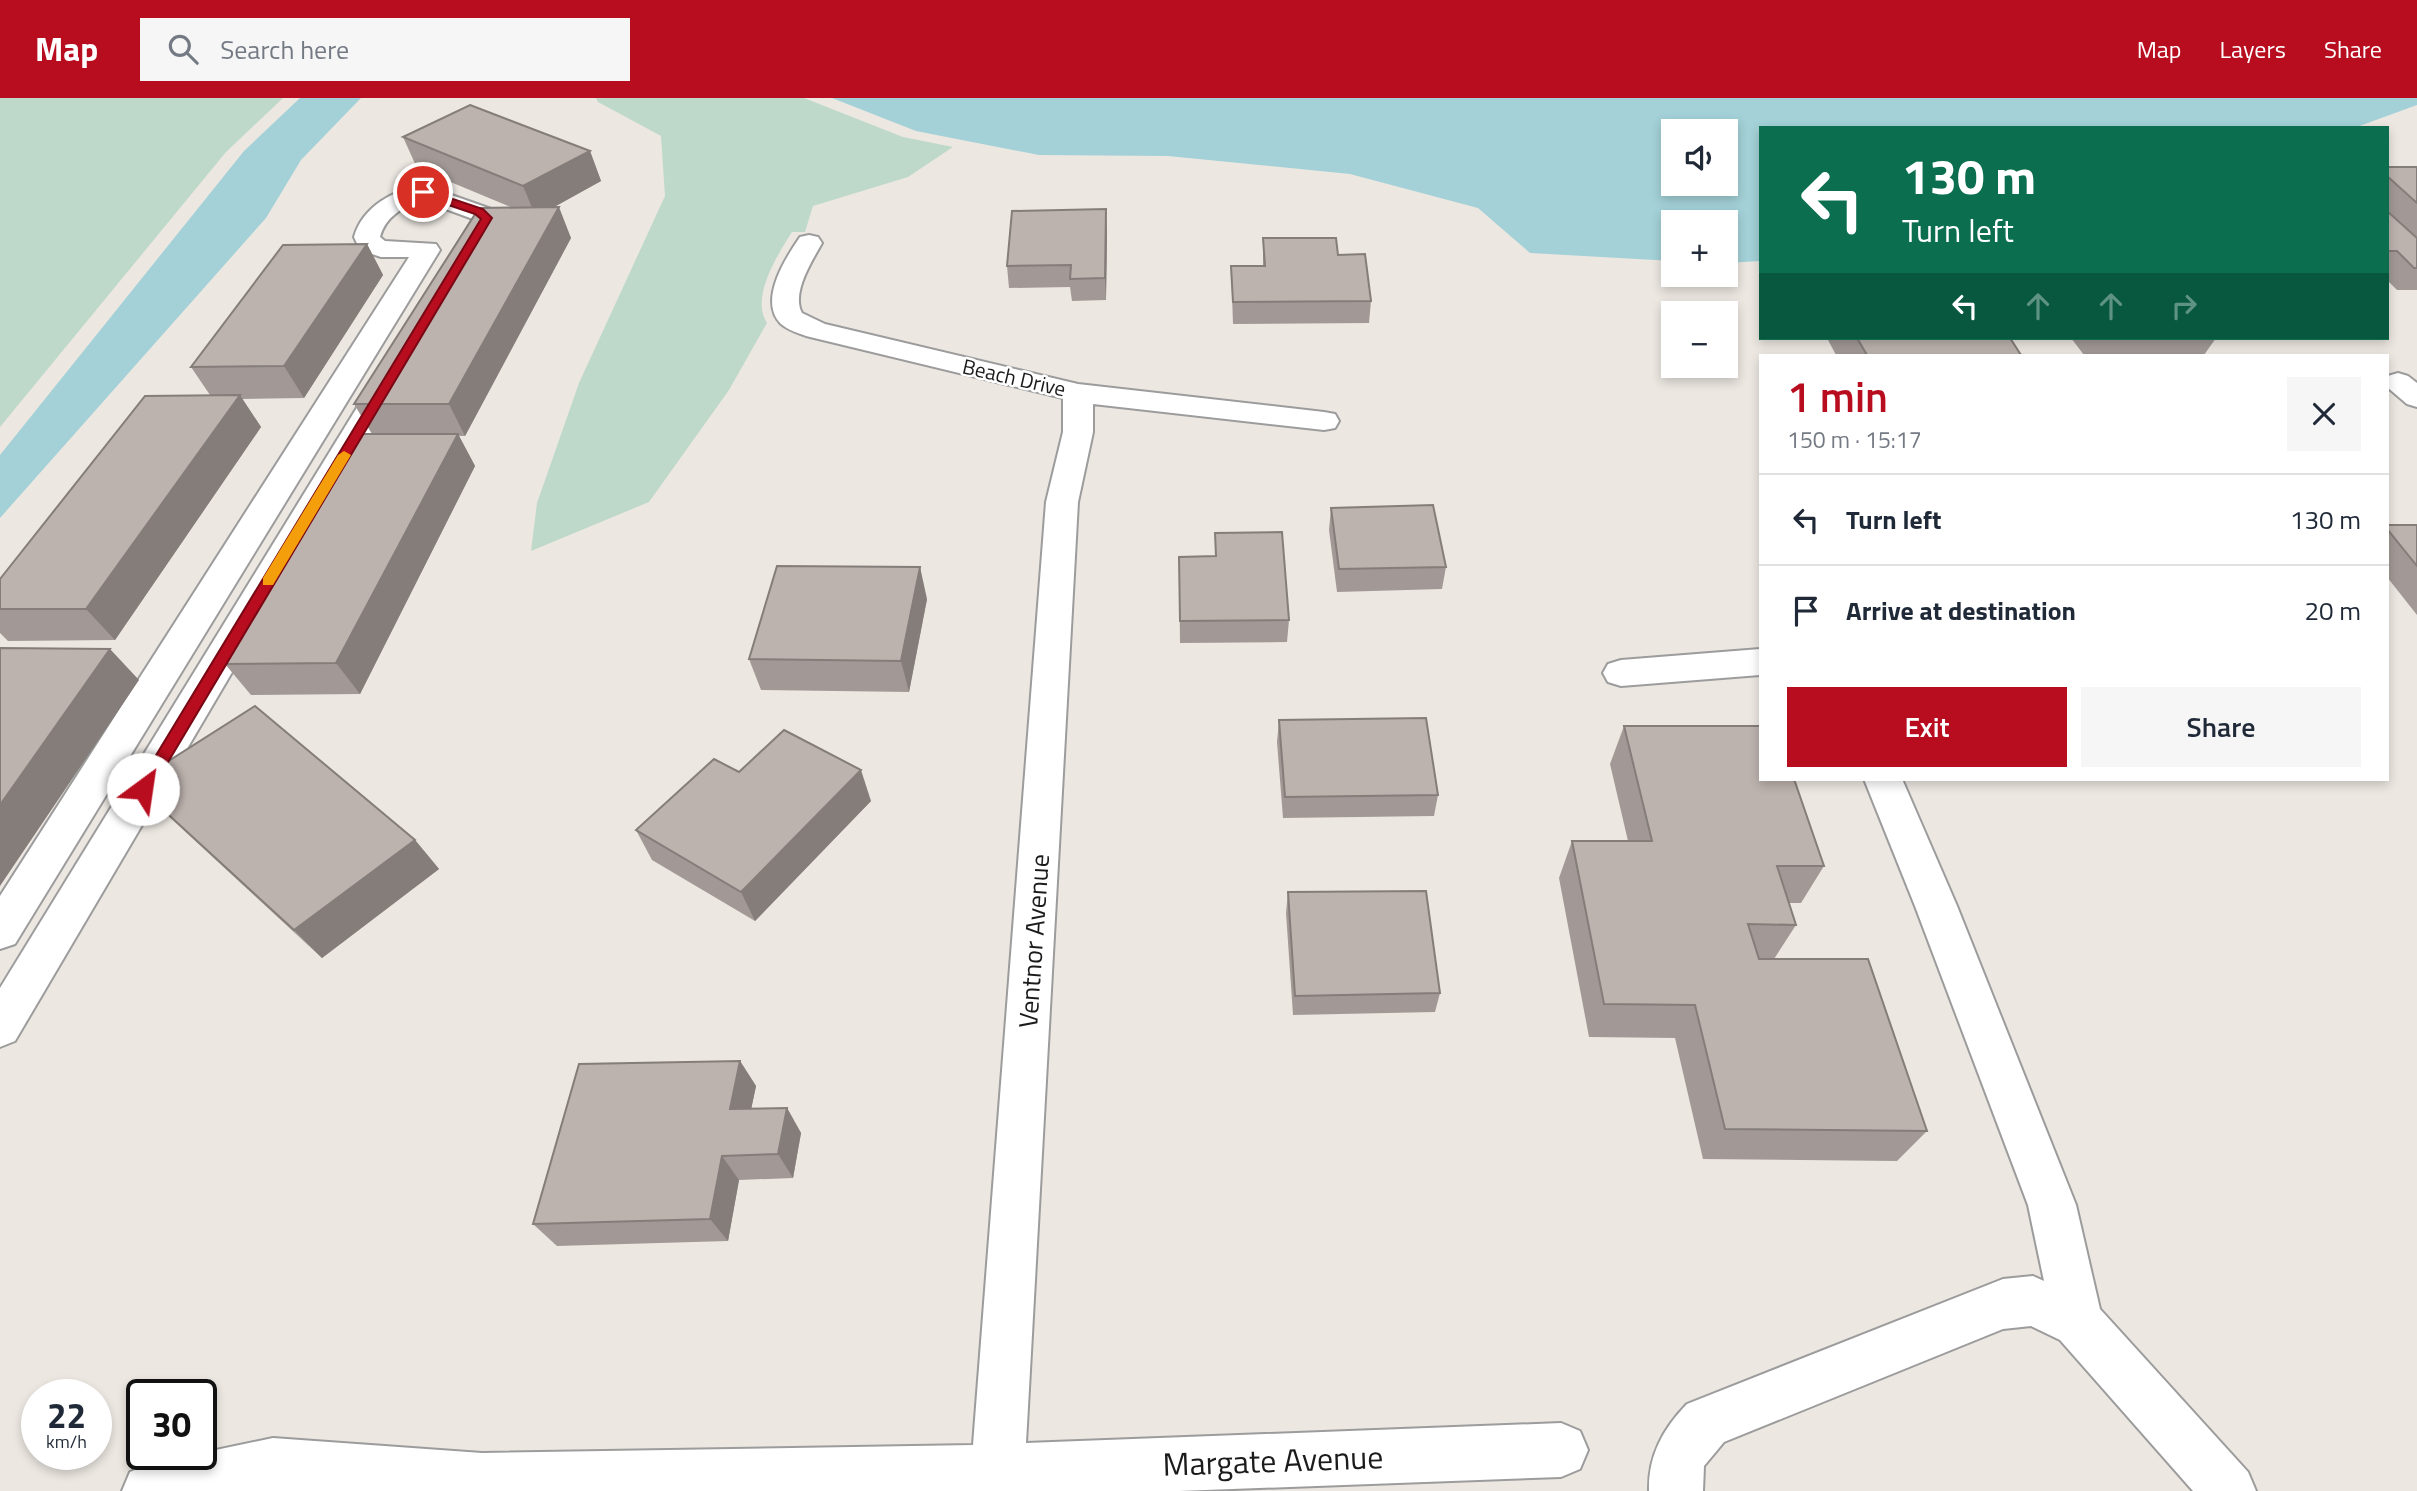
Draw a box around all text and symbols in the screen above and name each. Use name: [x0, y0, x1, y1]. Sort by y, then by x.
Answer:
search box: [140, 18, 630, 81]
text: Map: [35, 24, 98, 74]
icon: search: [164, 30, 202, 68]
text: Search here: [220, 30, 349, 69]
text: Map: [2137, 31, 2182, 67]
text: Layers: [2220, 31, 2286, 67]
text: Share: [2324, 31, 2382, 67]
map controls: [1661, 119, 1738, 378]
button: sound: [1661, 119, 1738, 196]
text: 130 m: [1902, 138, 2036, 213]
icon: left: [1787, 154, 1878, 245]
pin: [393, 162, 453, 222]
icon: arrive: [404, 173, 442, 211]
text: Turn left: [1902, 206, 2014, 254]
button: +: [1661, 210, 1738, 287]
icon: left: [1946, 287, 1984, 325]
icon: ahead: [2019, 287, 2057, 325]
icon: ahead: [2092, 287, 2130, 325]
icon: right: [2165, 287, 2203, 325]
button: −: [1661, 301, 1738, 378]
street label: Beach Drive: [959, 350, 1069, 404]
text: 1 min: [1787, 364, 1888, 428]
button: close: [2287, 377, 2361, 451]
text: 150 m · 15:17: [1787, 422, 1922, 457]
text: Turn left: [1846, 500, 1941, 539]
text: 130 m: [2290, 500, 2361, 539]
icon: left: [1787, 501, 1825, 539]
text: Arrive at destination: [1846, 591, 2076, 630]
text: 20 m: [2304, 591, 2361, 630]
icon: arrive: [1787, 592, 1825, 630]
button: Exit: [1787, 687, 2067, 767]
button: Share: [2081, 687, 2361, 767]
position arrow: [106, 752, 180, 826]
street label: Ventnor Avenue: [1008, 853, 1059, 1029]
speed limit sign: 30: [126, 1379, 217, 1470]
text: 22: [47, 1388, 86, 1442]
text: km/h: [46, 1428, 87, 1455]
street label: Margate Avenue: [1162, 1432, 1384, 1488]

